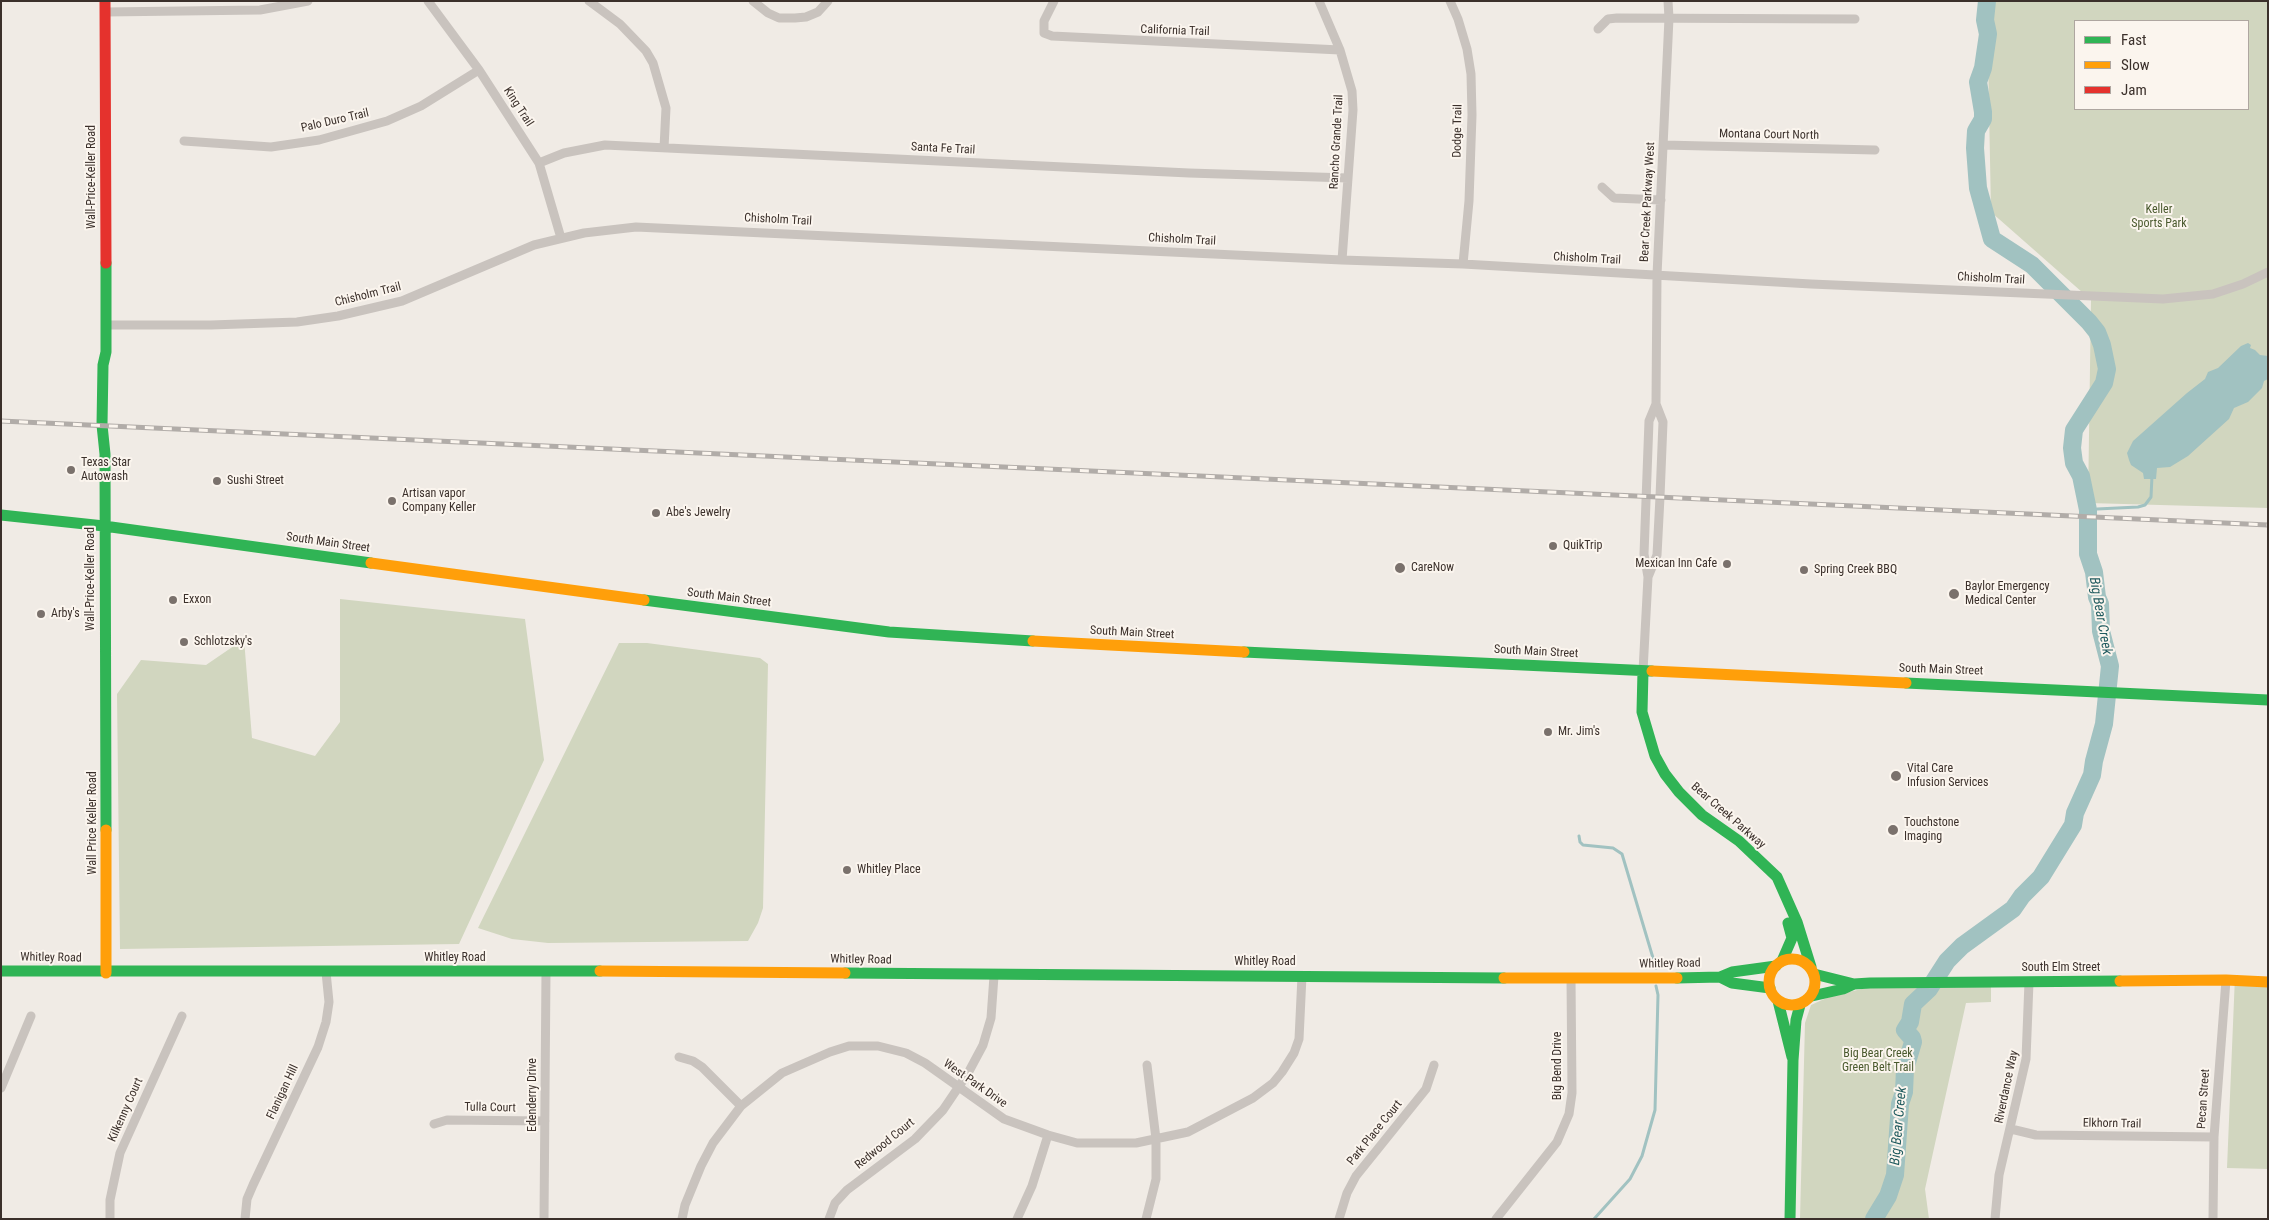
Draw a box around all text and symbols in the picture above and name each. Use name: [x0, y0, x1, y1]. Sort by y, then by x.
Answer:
legend: [2074, 20, 2249, 110]
street label: California Trail: [1140, 23, 1210, 39]
text: Fast: [2121, 31, 2146, 49]
text: Slow: [2121, 56, 2150, 74]
text: Jam: [2121, 81, 2147, 99]
street label: King Trail: [500, 85, 536, 129]
street label: Rancho Grande Trail: [1327, 94, 1347, 190]
street label: Dodge Trail: [1450, 104, 1466, 158]
street label: Palo Duro Trail: [300, 106, 370, 136]
street label: Wall-Price-Keller Road: [85, 125, 99, 229]
street label: Montana Court North: [1719, 127, 1819, 143]
street label: Santa Fe Trail: [910, 140, 976, 158]
street label: Bear Creek Parkway West: [1638, 142, 1658, 262]
park label: Keller Sports Park: [2131, 203, 2187, 231]
street label: Chisholm Trail: [744, 211, 812, 229]
street label: Chisholm Trail: [1148, 231, 1216, 249]
street label: Chisholm Trail: [1553, 250, 1621, 268]
street label: Chisholm Trail: [1957, 270, 2025, 288]
street label: Chisholm Trail: [333, 280, 403, 310]
place label: Texas Star Autowash: [81, 456, 131, 484]
marker: Texas Star Autowash: [65, 464, 77, 476]
place label: Sushi Street: [227, 474, 284, 488]
marker: Sushi Street: [211, 475, 223, 487]
place label: Artisan vapor Company Keller: [402, 487, 476, 515]
marker: Artisan vapor Company Keller: [386, 495, 398, 507]
place label: Abe's Jewelry: [666, 506, 731, 520]
marker: Abe's Jewelry: [650, 507, 662, 519]
street label: Wall-Price-Keller Road: [84, 527, 98, 631]
street label: South Main Street: [285, 530, 371, 556]
place label: QuikTrip: [1563, 539, 1602, 553]
marker: QuikTrip: [1547, 540, 1559, 552]
place label: Mexican Inn Cafe: [1635, 557, 1717, 571]
marker: Mexican Inn Cafe: [1721, 558, 1733, 570]
marker: CareNow: [1393, 561, 1407, 575]
place label: CareNow: [1411, 561, 1454, 575]
place label: Spring Creek BBQ: [1814, 563, 1897, 577]
marker: Spring Creek BBQ: [1798, 564, 1810, 576]
water label: Big Bear Creek: [2085, 576, 2115, 656]
place label: Baylor Emergency Medical Center: [1965, 580, 2049, 608]
street label: South Main Street: [686, 586, 772, 610]
marker: Baylor Emergency Medical Center: [1947, 587, 1961, 601]
place label: Exxon: [183, 593, 211, 607]
marker: Exxon: [167, 594, 179, 606]
place label: Arby's: [51, 607, 80, 621]
marker: Arby's: [35, 608, 47, 620]
street label: South Main Street: [1089, 624, 1175, 642]
place label: Schlotzsky's: [194, 635, 252, 649]
marker: Schlotzsky's: [178, 636, 190, 648]
street label: South Main Street: [1493, 643, 1579, 661]
street label: South Main Street: [1899, 661, 1983, 679]
place label: Mr. Jim's: [1558, 725, 1600, 739]
marker: Mr. Jim's: [1542, 726, 1554, 738]
place label: Vital Care Infusion Services: [1907, 762, 1988, 790]
marker: Vital Care Infusion Services: [1889, 769, 1903, 783]
street label: Wall Price Keller Road: [86, 771, 100, 875]
street label: Bear Creek Parkway: [1688, 780, 1768, 852]
place label: Touchstone Imaging: [1904, 816, 1959, 844]
marker: Touchstone Imaging: [1886, 823, 1900, 837]
place label: Whitley Place: [857, 863, 921, 877]
marker: Whitley Place: [841, 864, 853, 876]
street label: Whitley Road: [20, 950, 82, 966]
street label: Whitley Road: [424, 951, 486, 965]
street label: Whitley Road: [830, 952, 892, 968]
street label: Whitley Road: [1234, 955, 1296, 969]
street label: Whitley Road: [1639, 956, 1701, 972]
street label: South Elm Street: [2022, 961, 2100, 975]
street label: Big Bend Drive: [1551, 1032, 1565, 1100]
park label: Big Bear Creek Green Belt Trail: [1842, 1047, 1914, 1075]
street label: Riverdance Way: [1992, 1049, 2022, 1125]
street label: West Park Drive: [940, 1057, 1010, 1111]
street label: Edenderry Drive: [526, 1058, 540, 1132]
street label: Flanigan Hill: [264, 1062, 302, 1122]
street label: Pecan Street: [2195, 1068, 2213, 1130]
street label: Kilkenny Court: [105, 1076, 147, 1144]
water label: Big Bear Creek: [1887, 1086, 1911, 1166]
street label: Park Place Court: [1344, 1098, 1406, 1168]
street label: Tulla Court: [464, 1100, 516, 1116]
street label: Redwood Court: [852, 1116, 918, 1172]
street label: Elkhorn Trail: [2083, 1116, 2141, 1132]

